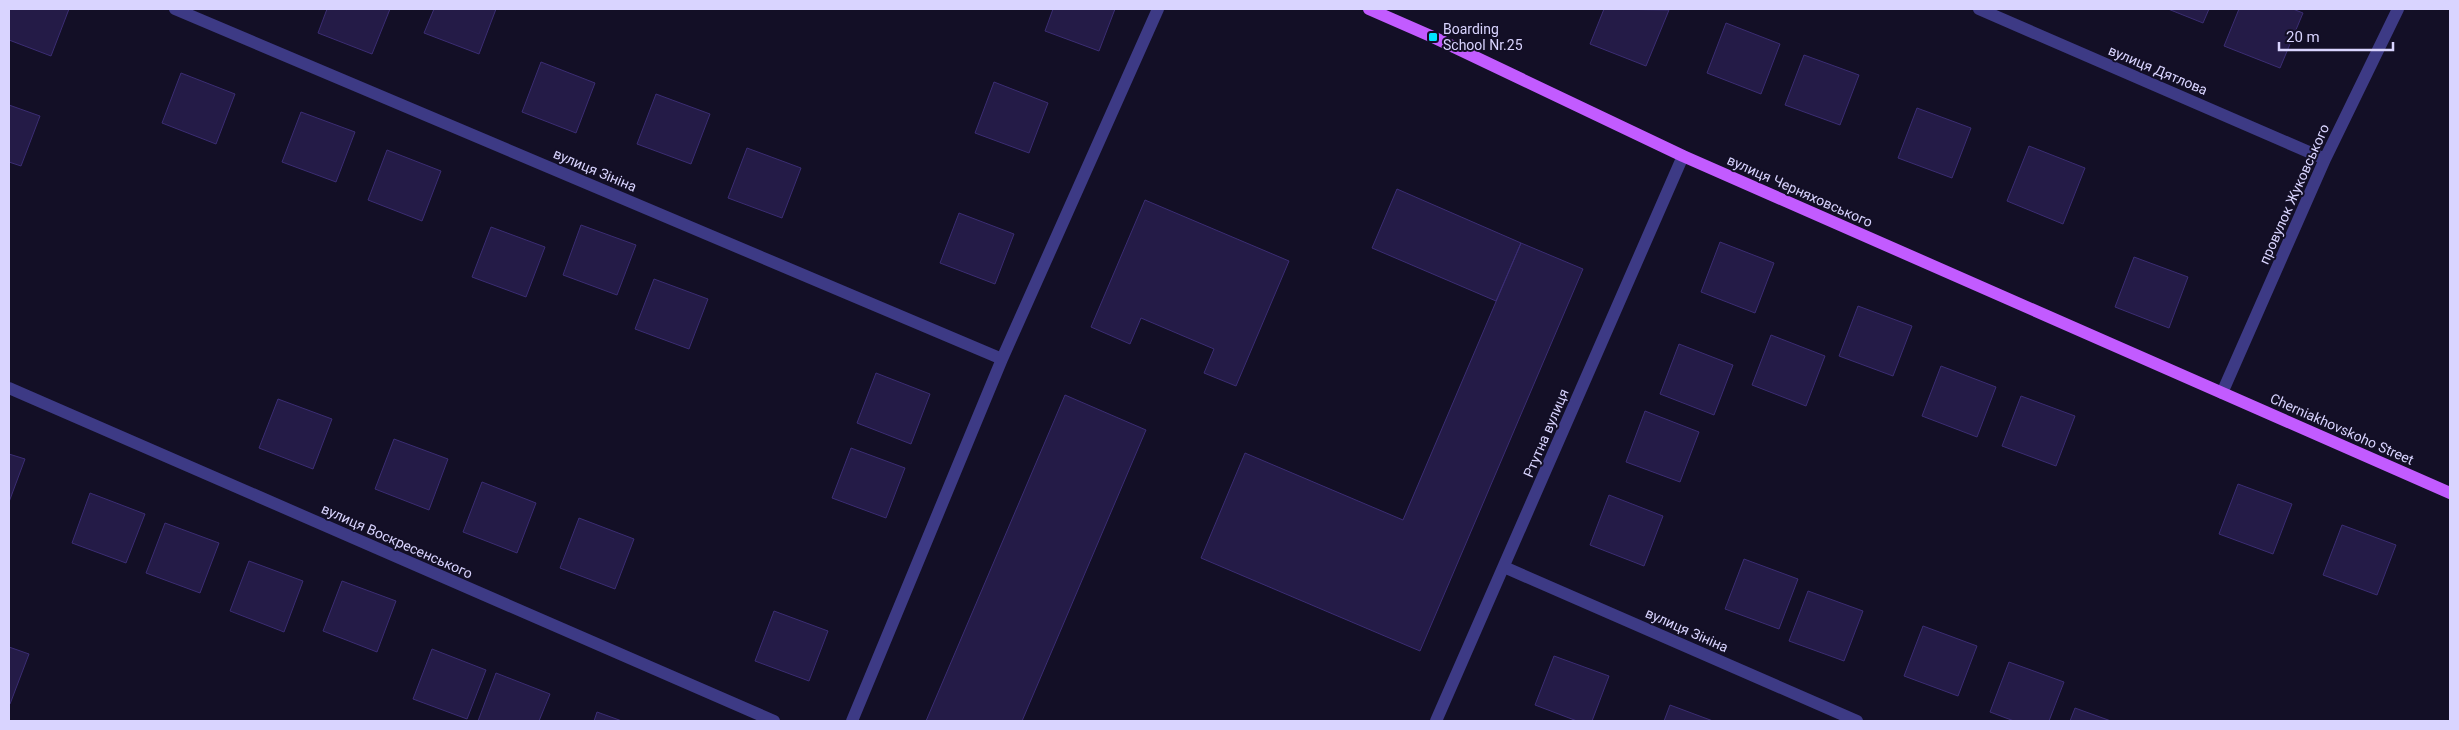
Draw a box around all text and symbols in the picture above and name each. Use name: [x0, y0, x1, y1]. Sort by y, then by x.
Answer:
scale bar: [2279, 20, 2393, 52]
place label: Boarding School Nr.25: [1443, 21, 1523, 53]
text: 20 m: [2286, 28, 2320, 46]
marker: Boarding School Nr.25: [1427, 31, 1439, 43]
street label: вулиця Дятлова: [2106, 42, 2210, 98]
street label: провулок Жуковського: [2256, 121, 2332, 267]
street label: вулиця Зініна: [551, 145, 639, 195]
street label: вулиця Черняховського: [1725, 152, 1875, 230]
street label: Ртутна вулиця: [1520, 386, 1572, 480]
street label: Cherniakhovskoho Street: [2268, 390, 2417, 468]
street label: вулиця Воскресенського: [319, 500, 475, 582]
street label: вулиця Зініна: [1643, 605, 1731, 655]

